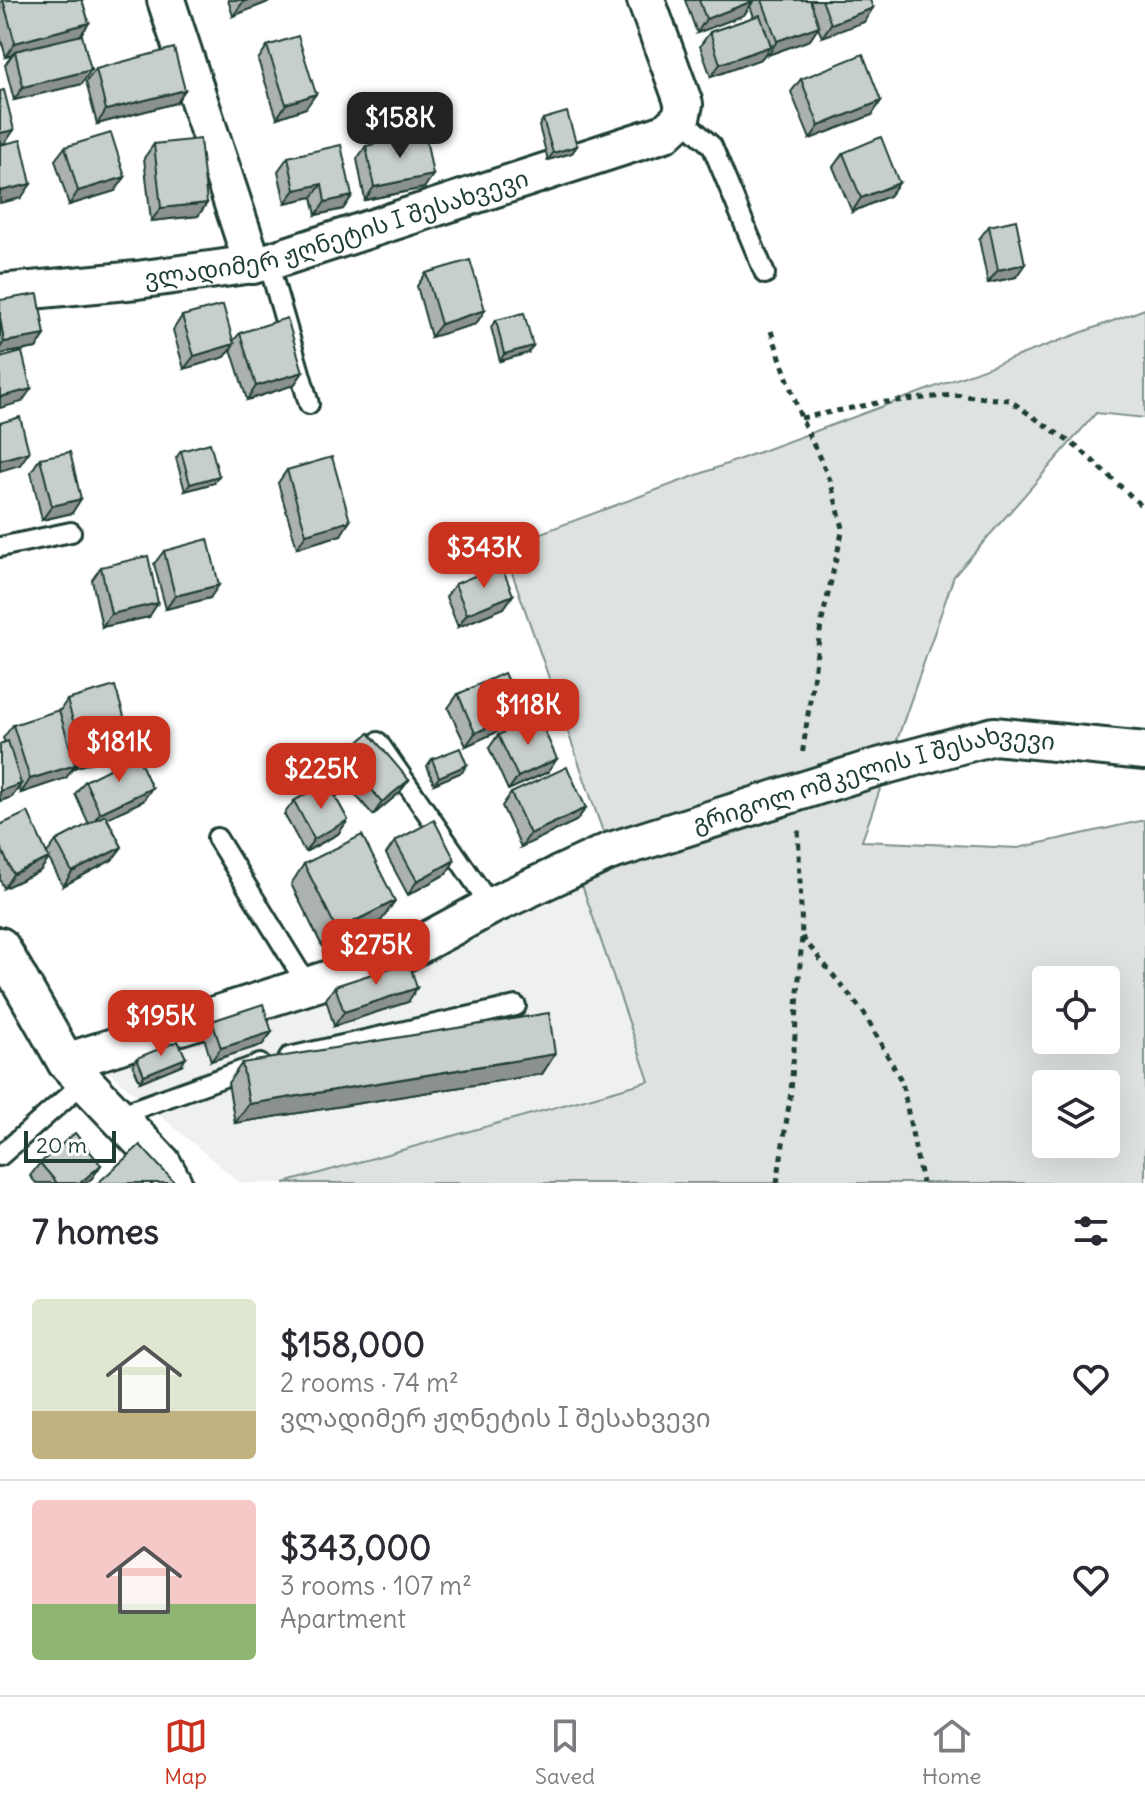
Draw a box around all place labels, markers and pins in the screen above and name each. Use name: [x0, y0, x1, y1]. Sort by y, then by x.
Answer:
pin: $158K: [344, 92, 456, 160]
pin: $343K: [428, 522, 540, 590]
pin: $118K: [472, 679, 584, 747]
pin: $181K: [63, 716, 175, 784]
pin: $225K: [265, 743, 377, 811]
pin: $275K: [320, 919, 432, 987]
pin: $195K: [105, 990, 217, 1058]

